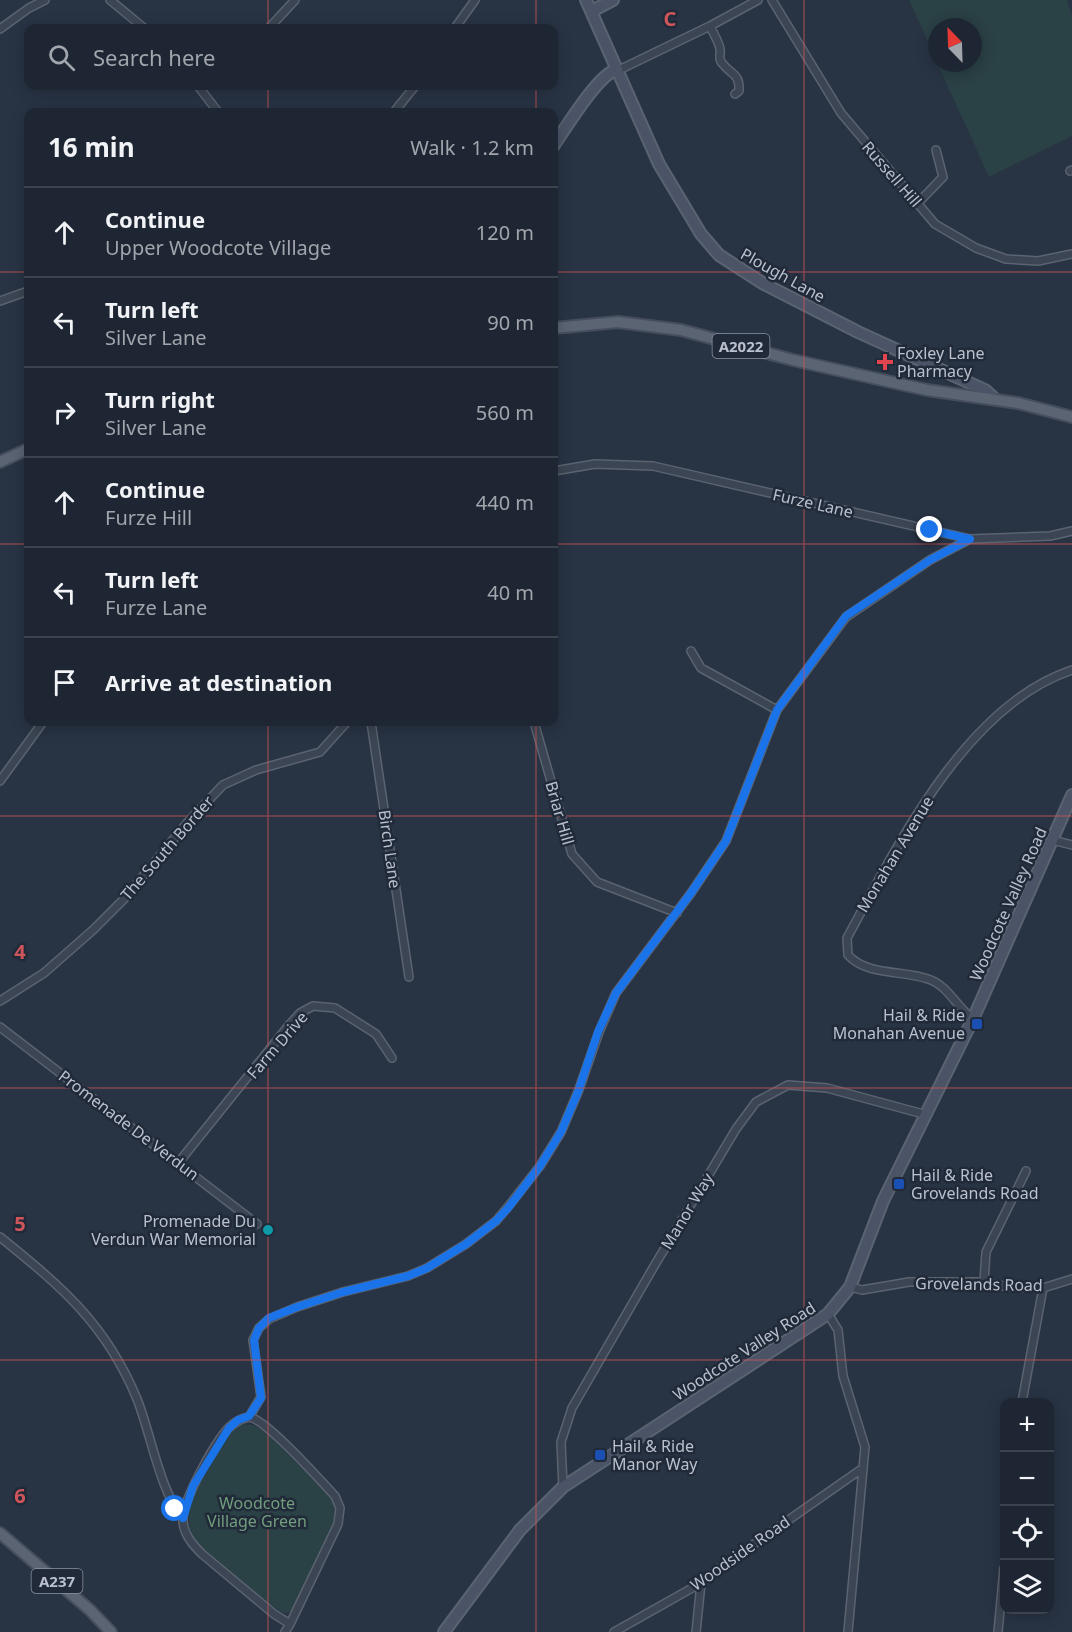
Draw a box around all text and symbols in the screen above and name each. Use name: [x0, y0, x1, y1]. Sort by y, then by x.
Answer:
text: C: [664, 5, 677, 32]
north arrow: [928, 18, 982, 72]
search box: [24, 24, 558, 90]
icon: search: [45, 41, 78, 74]
text: Search here: [93, 42, 215, 72]
text: 16 min: [48, 129, 135, 165]
text: Walk · 1.2 km: [410, 134, 534, 161]
street label: Russell Hill: [857, 136, 927, 212]
text: Continue: [105, 204, 205, 234]
icon: ahead: [48, 216, 81, 249]
text: 120 m: [476, 219, 534, 246]
text: Upper Woodcote Village: [105, 234, 331, 261]
street label: Plough Lane: [737, 243, 829, 307]
text: Turn left: [105, 294, 199, 324]
icon: left: [48, 306, 81, 339]
text: 90 m: [487, 309, 534, 336]
text: Silver Lane: [105, 324, 207, 351]
road number: A2022: [712, 334, 770, 358]
place label: Foxley Lane Pharmacy: [897, 342, 985, 382]
marker: Foxley Lane Pharmacy: [878, 355, 892, 369]
text: Turn right: [105, 384, 215, 414]
icon: right: [48, 396, 81, 429]
text: 560 m: [476, 399, 534, 426]
text: Silver Lane: [105, 414, 207, 441]
text: Continue: [105, 474, 205, 504]
street label: Furze Lane: [771, 483, 855, 523]
icon: ahead: [48, 486, 81, 519]
text: 440 m: [476, 489, 534, 516]
text: Furze Hill: [105, 504, 192, 531]
route end: [916, 516, 942, 542]
text: Turn left: [105, 564, 199, 594]
icon: left: [48, 576, 81, 609]
text: 40 m: [487, 579, 534, 606]
text: Furze Lane: [105, 594, 207, 621]
icon: arrive: [48, 666, 81, 699]
text: Arrive at destination: [105, 667, 332, 697]
street label: Briar Hill: [540, 779, 580, 847]
street label: The South Border: [115, 791, 219, 905]
street label: Monahan Avenue: [852, 792, 938, 916]
street label: Birch Lane: [374, 808, 406, 890]
street label: Woodcote Valley Road: [964, 824, 1052, 984]
text: 4: [14, 938, 26, 965]
place label: Hail & Ride Monahan Avenue: [833, 1004, 965, 1044]
street label: Farm Drive: [242, 1007, 312, 1083]
marker: Hail & Ride Monahan Avenue: [970, 1017, 984, 1031]
street label: Promenade De Verdun: [54, 1065, 204, 1185]
place label: Hail & Ride Grovelands Road: [911, 1164, 1039, 1204]
street label: Manor Way: [656, 1168, 719, 1253]
marker: Hail & Ride Grovelands Road: [892, 1177, 906, 1191]
text: 5: [14, 1210, 26, 1237]
place label: Promenade Du Verdun War Memorial: [91, 1210, 256, 1250]
marker: Promenade Du Verdun War Memorial: [261, 1223, 275, 1237]
street label: Grovelands Road: [915, 1272, 1043, 1296]
street label: Woodcote Valley Road: [668, 1297, 820, 1405]
map controls: [1000, 1398, 1054, 1614]
button: +: [1000, 1398, 1054, 1452]
place label: Hail & Ride Manor Way: [612, 1435, 698, 1475]
marker: Hail & Ride Manor Way: [593, 1448, 607, 1462]
button: −: [1000, 1452, 1054, 1506]
text: 6: [14, 1482, 26, 1509]
park label: Woodcote Village Green: [207, 1492, 307, 1532]
route start: [161, 1495, 187, 1521]
button: locate: [1000, 1506, 1054, 1560]
street label: Woodside Road: [686, 1510, 794, 1596]
button: layers: [1000, 1560, 1054, 1614]
road number: A237: [32, 1569, 82, 1593]

